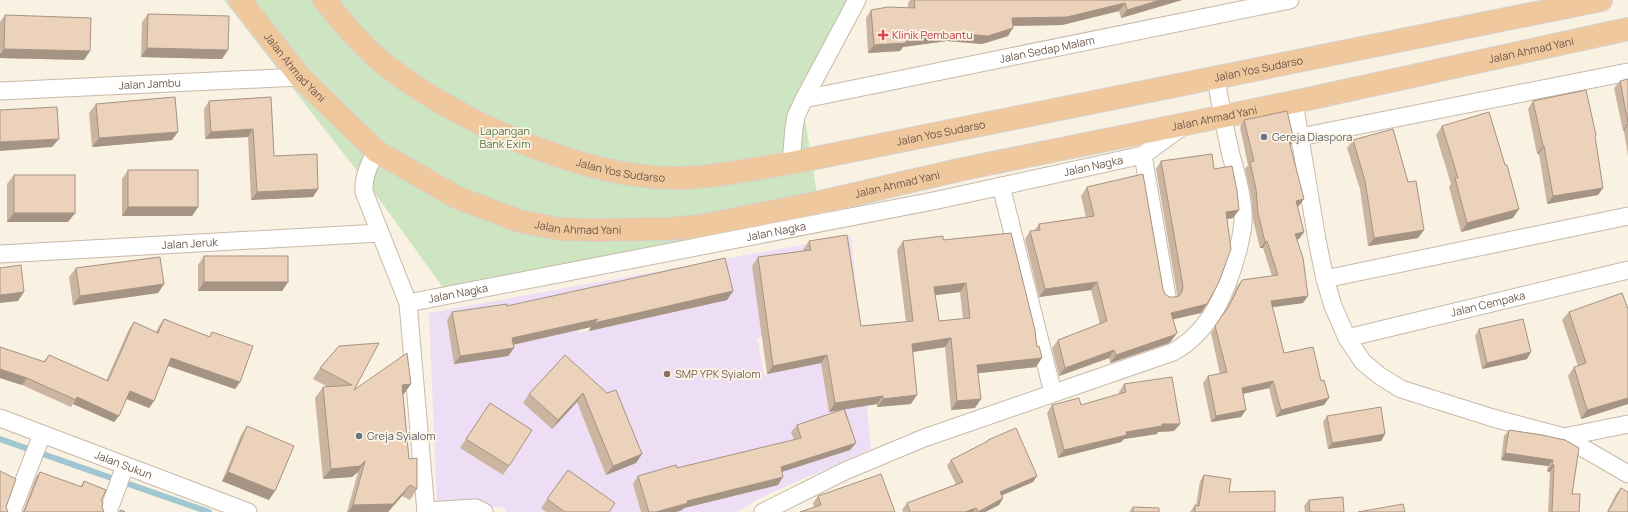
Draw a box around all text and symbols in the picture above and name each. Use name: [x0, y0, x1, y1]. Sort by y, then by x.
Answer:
place label: Klinik Pembantu: [892, 27, 973, 42]
street label: Jalan Ahmad Yani: [261, 29, 329, 105]
marker: Klinik Pembantu: [877, 29, 889, 41]
street label: Jalan Sedap Malam: [998, 32, 1096, 66]
street label: Jalan Ahmad Yani: [1487, 33, 1575, 66]
street label: Jalan Yos Sudarso: [1213, 52, 1305, 85]
street label: Jalan Jambu: [118, 75, 181, 92]
street label: Jalan Ahmad Yani: [1170, 102, 1258, 134]
street label: Jalan Yos Sudarso: [895, 116, 987, 149]
park label: Lapangan Bank Exim: [479, 123, 531, 151]
place label: Gereja Diaspora: [1272, 129, 1352, 144]
marker: Gereja Diaspora: [1259, 132, 1269, 142]
street label: Jalan Nagka: [1062, 152, 1124, 179]
street label: Jalan Yos Sudarso: [574, 154, 666, 185]
street label: Jalan Ahmad Yani: [853, 167, 941, 201]
street label: Jalan Ahmad Yani: [533, 216, 621, 237]
street label: Jalan Nagka: [745, 218, 807, 244]
street label: Jalan Jeruk: [161, 234, 219, 252]
street label: Jalan Nagka: [427, 280, 489, 306]
street label: Jalan Cempaka: [1449, 287, 1527, 320]
place label: SMP YPK Syialom: [675, 366, 761, 381]
marker: SMP YPK Syialom: [662, 369, 672, 379]
place label: Greja Syialom: [367, 428, 436, 443]
marker: Greja Syialom: [354, 431, 364, 441]
street label: Jalan Sukun: [93, 447, 155, 482]

